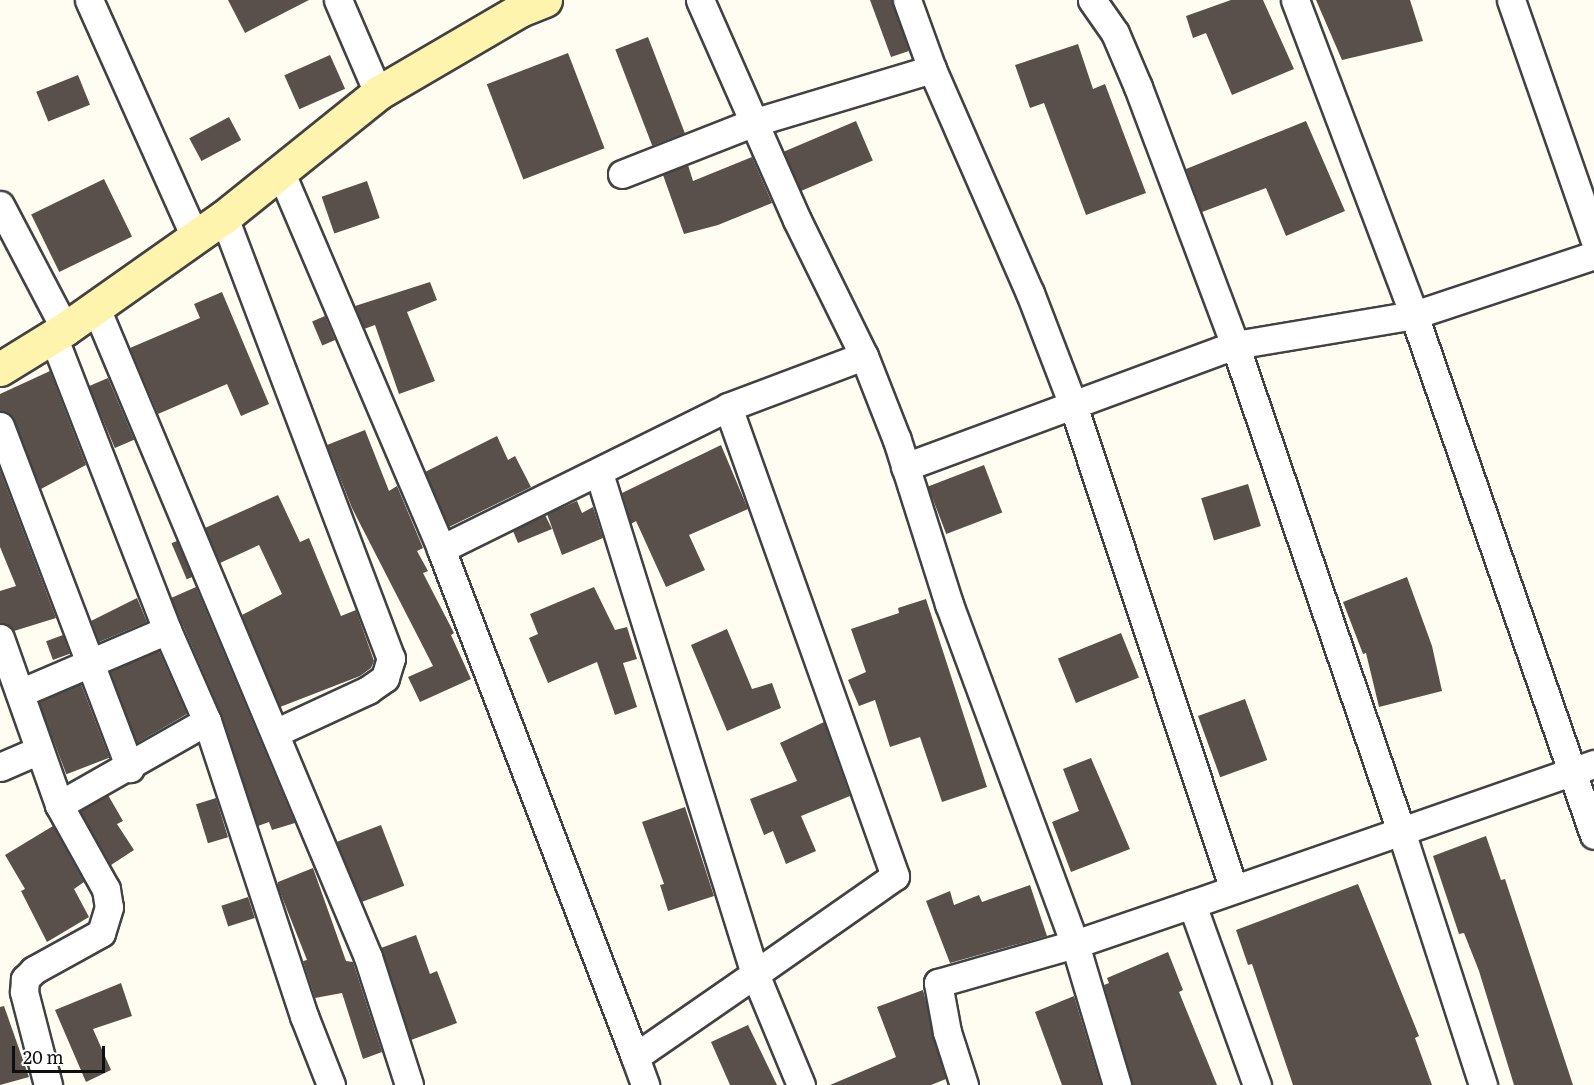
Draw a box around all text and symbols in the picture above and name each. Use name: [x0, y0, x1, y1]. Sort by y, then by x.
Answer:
scale bar: [15, 1034, 108, 1072]
text: 20 m: [23, 1043, 64, 1070]

